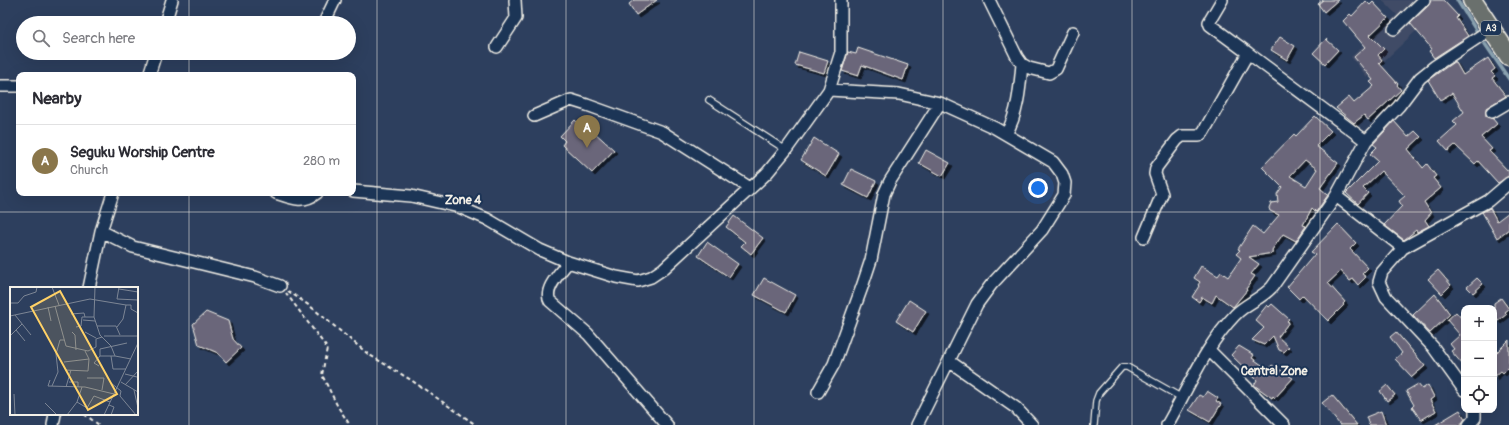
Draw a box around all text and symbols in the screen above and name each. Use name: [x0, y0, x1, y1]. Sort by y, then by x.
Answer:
search box: [16, 16, 356, 60]
road number: A3: [1481, 21, 1501, 35]
icon: search: [30, 27, 52, 49]
text: Search here: [62, 29, 135, 48]
text: Nearby: [32, 88, 81, 109]
pin: A: [574, 115, 600, 148]
text: Seguku Worship Centre: [70, 143, 215, 162]
text: A: [41, 153, 49, 169]
text: 280 m: [303, 153, 340, 169]
text: Church: [70, 162, 108, 178]
your location: [1028, 178, 1048, 198]
district label: Zone 4: [445, 193, 481, 208]
inset map: [10, 287, 138, 415]
map controls: [1461, 305, 1497, 413]
button: +: [1461, 305, 1497, 341]
button: −: [1461, 341, 1497, 377]
district label: Central Zone: [1241, 364, 1308, 379]
button: locate: [1461, 377, 1497, 413]

